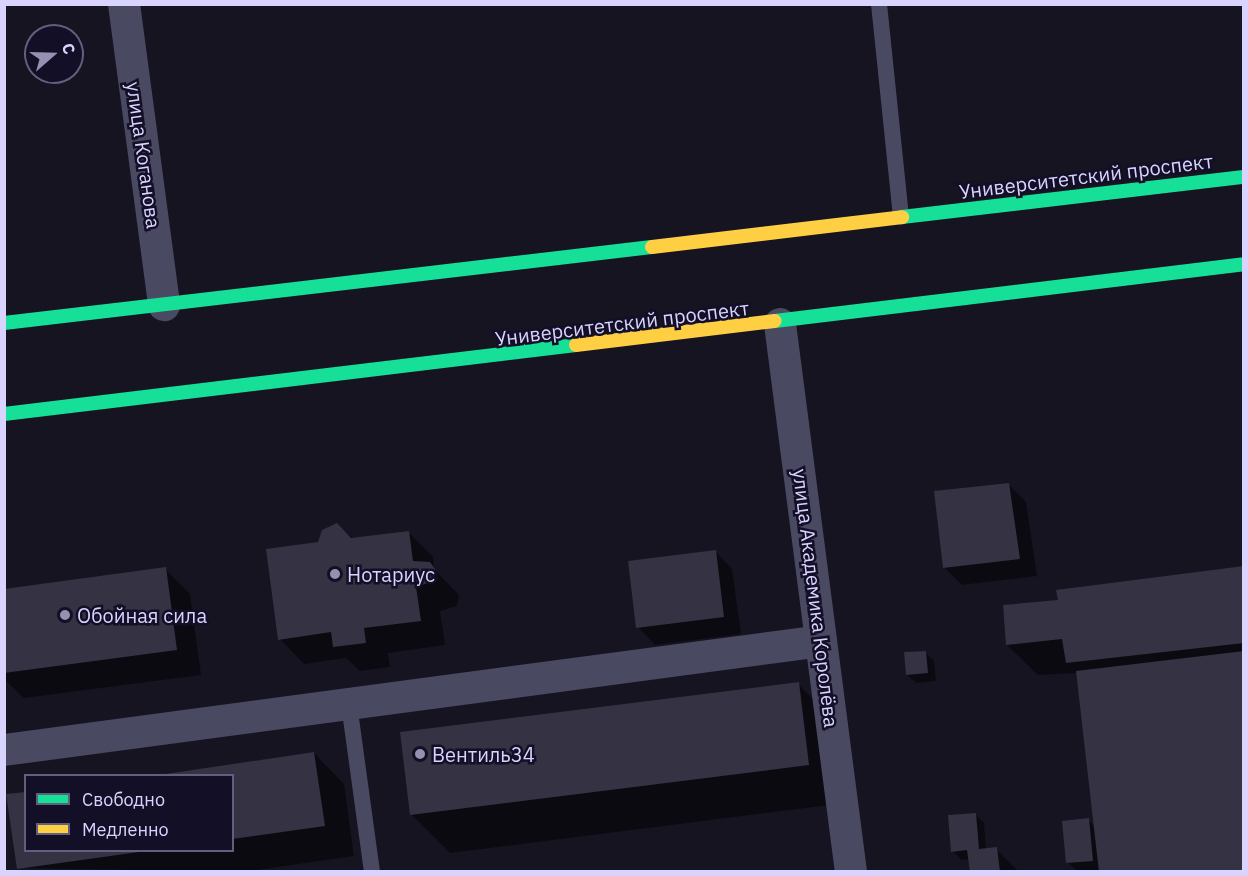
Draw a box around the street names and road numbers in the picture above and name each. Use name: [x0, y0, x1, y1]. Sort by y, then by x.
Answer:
street label: улица Коганова: [122, 80, 166, 230]
street label: Университетский проспект: [958, 149, 1214, 203]
street label: Университетский проспект: [494, 296, 750, 350]
street label: улица Академика Королёва: [788, 467, 844, 729]

